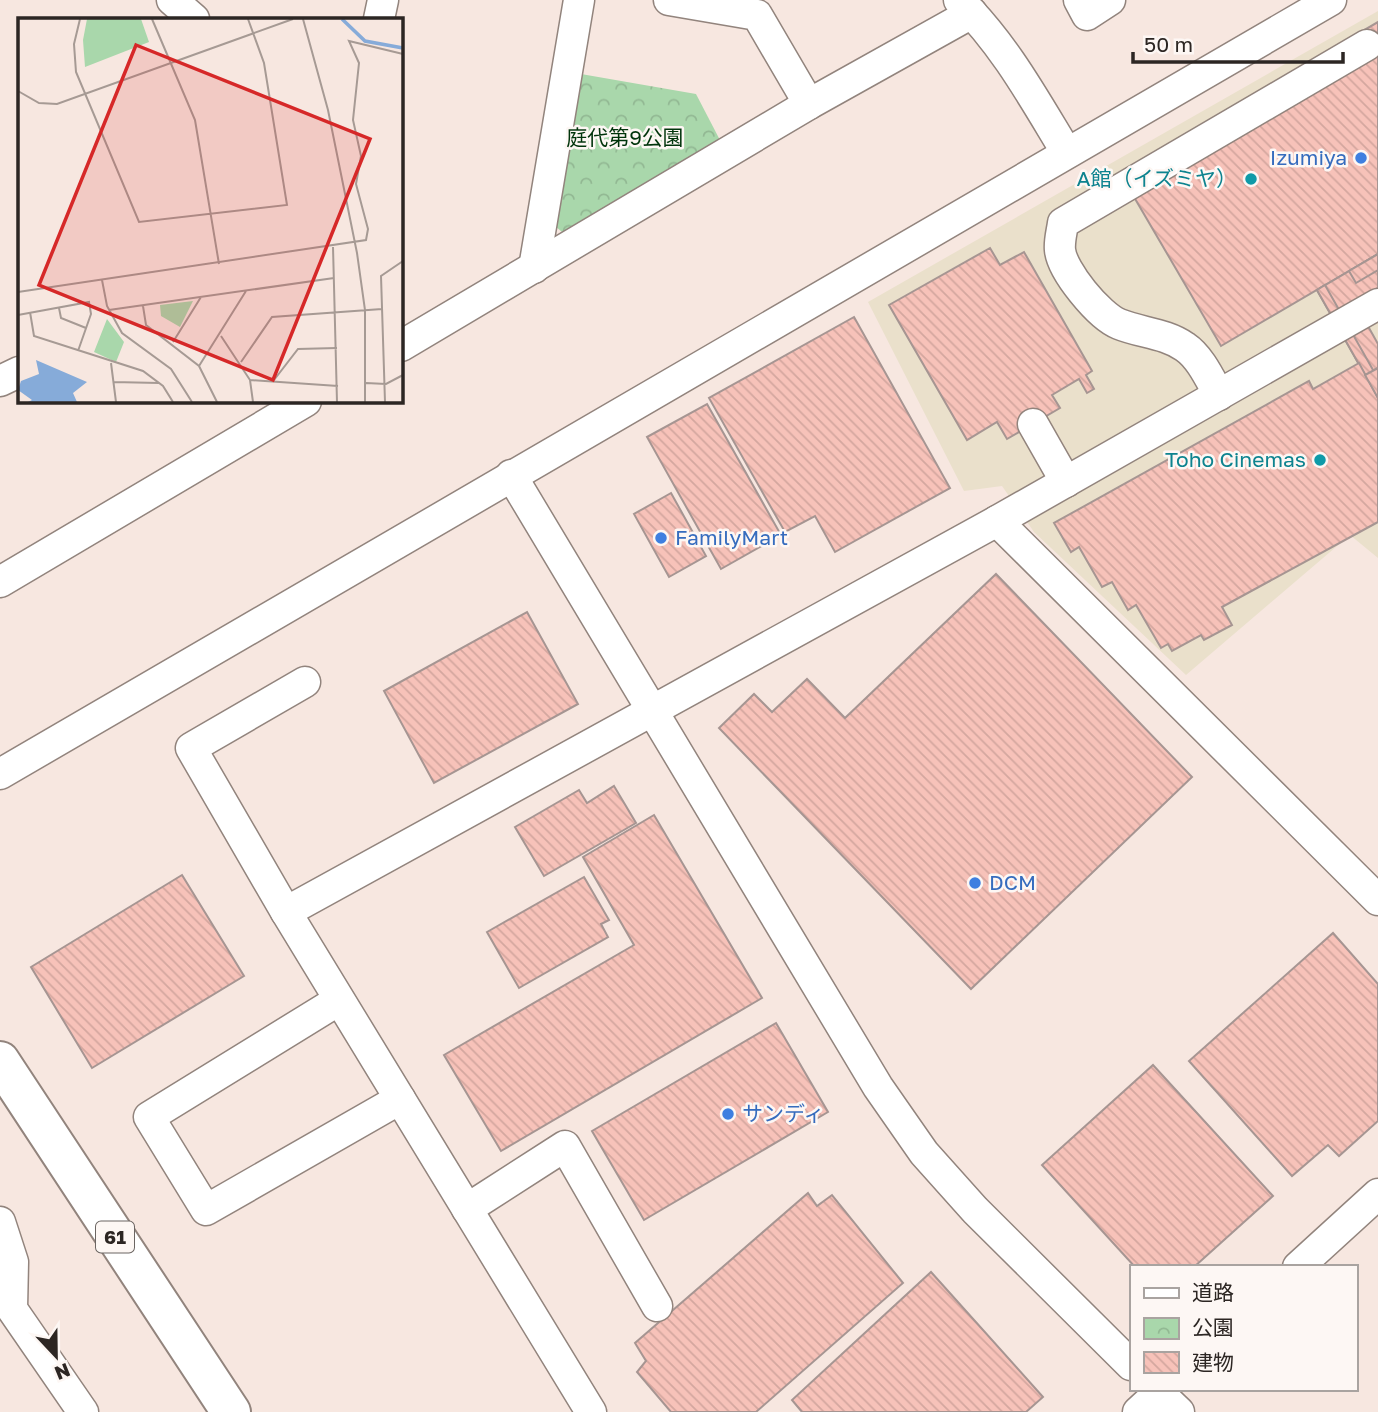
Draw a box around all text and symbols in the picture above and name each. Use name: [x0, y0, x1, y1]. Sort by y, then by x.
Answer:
inset map: [18, 18, 402, 402]
scale bar: [1133, 21, 1343, 65]
text: 50 m: [1144, 31, 1193, 57]
park label: 庭代第9公園: [566, 124, 684, 150]
place label: Izumiya: [1270, 144, 1347, 170]
marker: Izumiya: [1353, 150, 1369, 166]
place label: A館（イズミヤ）: [1077, 165, 1237, 191]
marker: A館（イズミヤ）: [1243, 171, 1259, 187]
place label: Toho Cinemas: [1165, 446, 1306, 472]
marker: Toho Cinemas: [1312, 452, 1328, 468]
place label: FamilyMart: [675, 524, 788, 550]
marker: FamilyMart: [653, 530, 669, 546]
place label: DCM: [989, 869, 1036, 895]
marker: DCM: [967, 875, 983, 891]
place label: サンディ: [742, 1100, 825, 1126]
marker: サンディ: [720, 1106, 736, 1122]
road number: 61: [96, 1222, 134, 1252]
legend: [1130, 1265, 1357, 1391]
text: 道路: [1192, 1279, 1234, 1305]
text: 公園: [1192, 1314, 1234, 1340]
north arrow: [21, 1321, 91, 1391]
text: 建物: [1192, 1349, 1234, 1375]
text: N: [52, 1359, 74, 1386]

